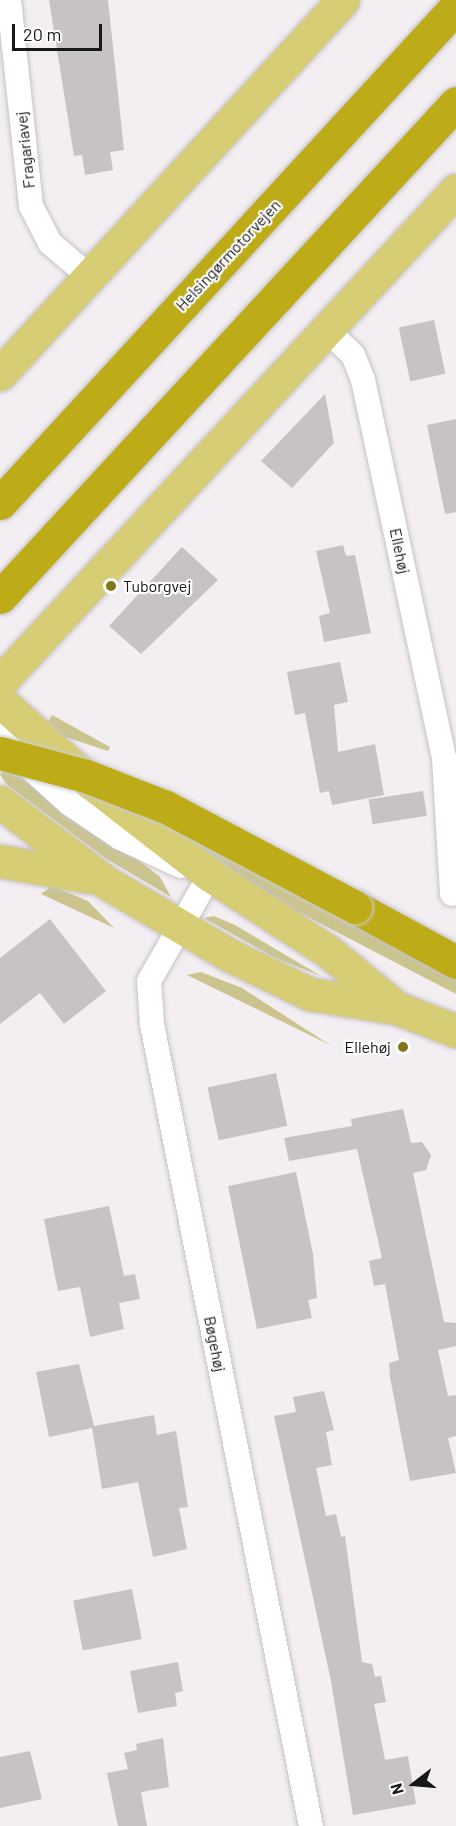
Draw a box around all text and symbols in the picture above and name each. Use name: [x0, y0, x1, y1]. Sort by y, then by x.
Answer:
scale bar: [15, 12, 105, 50]
text: 20 m: [23, 23, 61, 45]
street label: Fragariavej: [11, 111, 39, 189]
street label: Helsingørmotorvejen: [171, 195, 285, 315]
street label: Ellehøj: [386, 526, 414, 576]
place label: Tuborgvej: [123, 576, 191, 596]
marker: Tuborgvej: [104, 579, 118, 593]
place label: Ellehøj: [345, 1037, 391, 1057]
marker: Ellehøj: [396, 1040, 410, 1054]
street label: Bøgehøj: [200, 1314, 230, 1374]
north arrow: [384, 1754, 444, 1814]
text: N: [386, 1781, 407, 1797]

